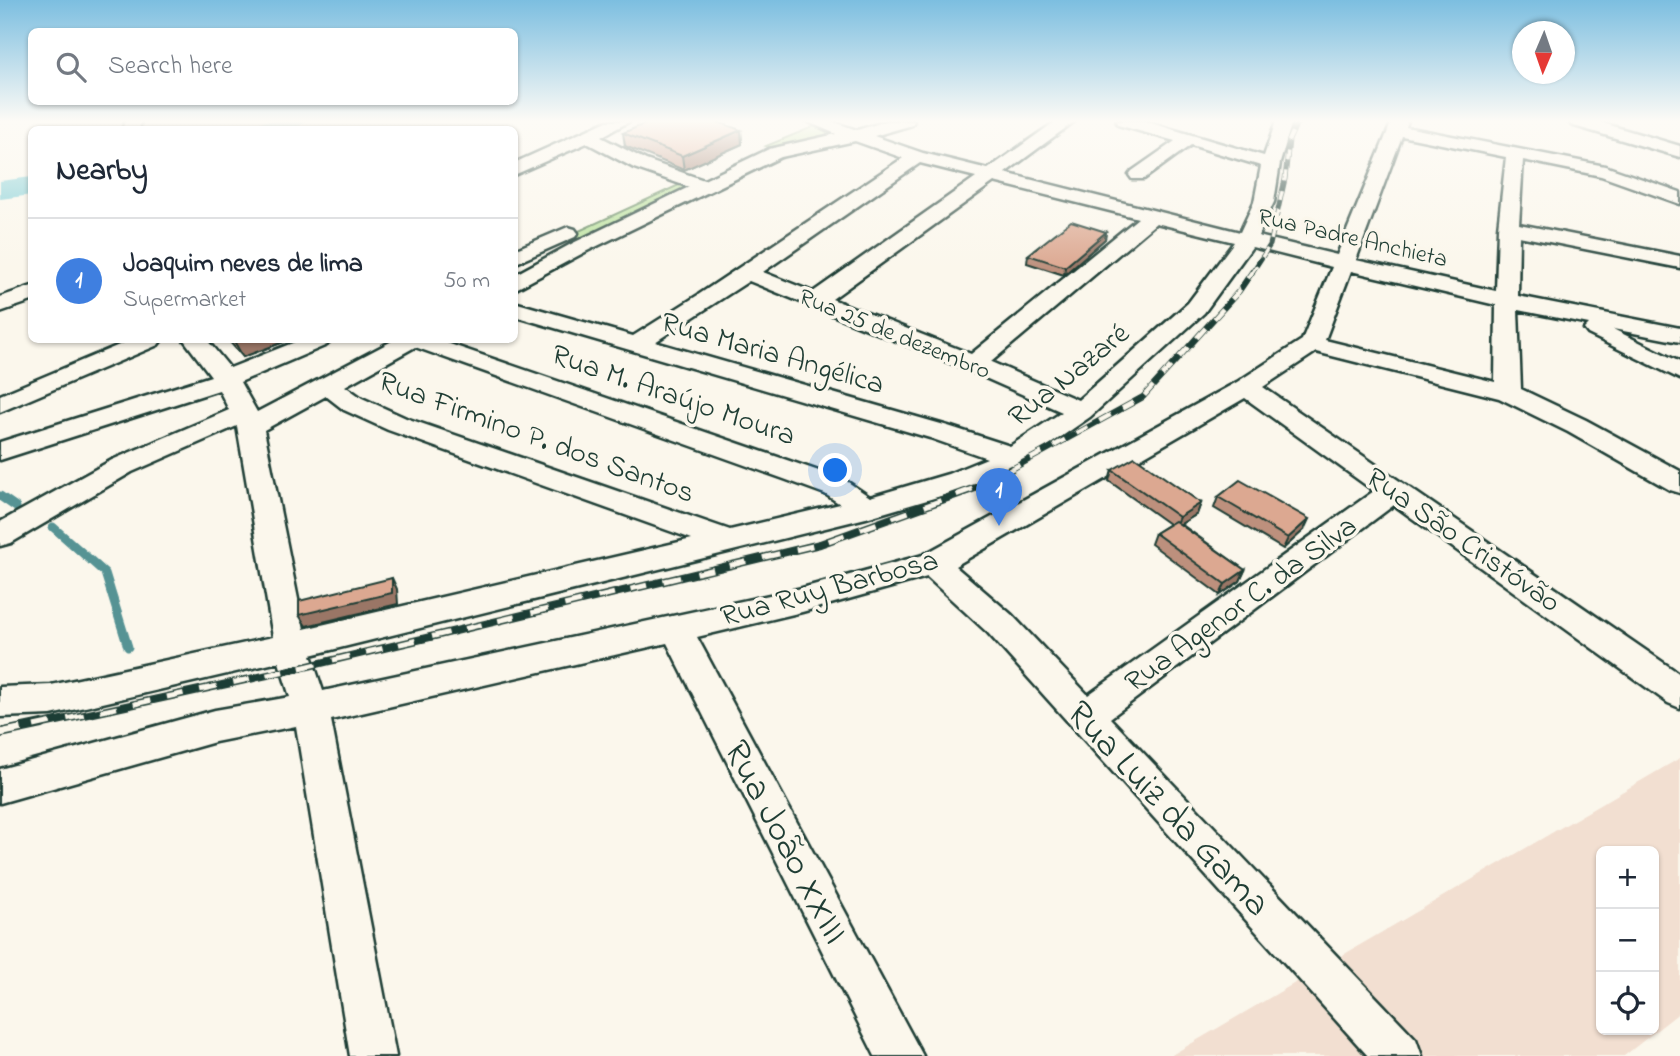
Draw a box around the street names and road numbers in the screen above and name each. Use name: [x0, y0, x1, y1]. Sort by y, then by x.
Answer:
street label: Rua Padre Anchieta: [1254, 201, 1451, 278]
street label: Rua 25 de dezembro: [793, 281, 995, 390]
street label: Rua Maria Angélica: [655, 302, 889, 408]
street label: Rua Nazaré: [1000, 313, 1141, 439]
street label: Rua M. Araújo Moura: [545, 334, 801, 459]
street label: Rua Firmino P. dos Santos: [372, 361, 700, 517]
street label: Rua São Cristóvão: [1356, 458, 1569, 625]
street label: Rua Agenor C. da Silva: [1116, 506, 1367, 705]
street label: Rua Ruy Barbosa: [716, 540, 944, 640]
street label: Rua Luiz da Gama: [1052, 689, 1282, 930]
street label: Rua João XXIII: [708, 731, 861, 954]

